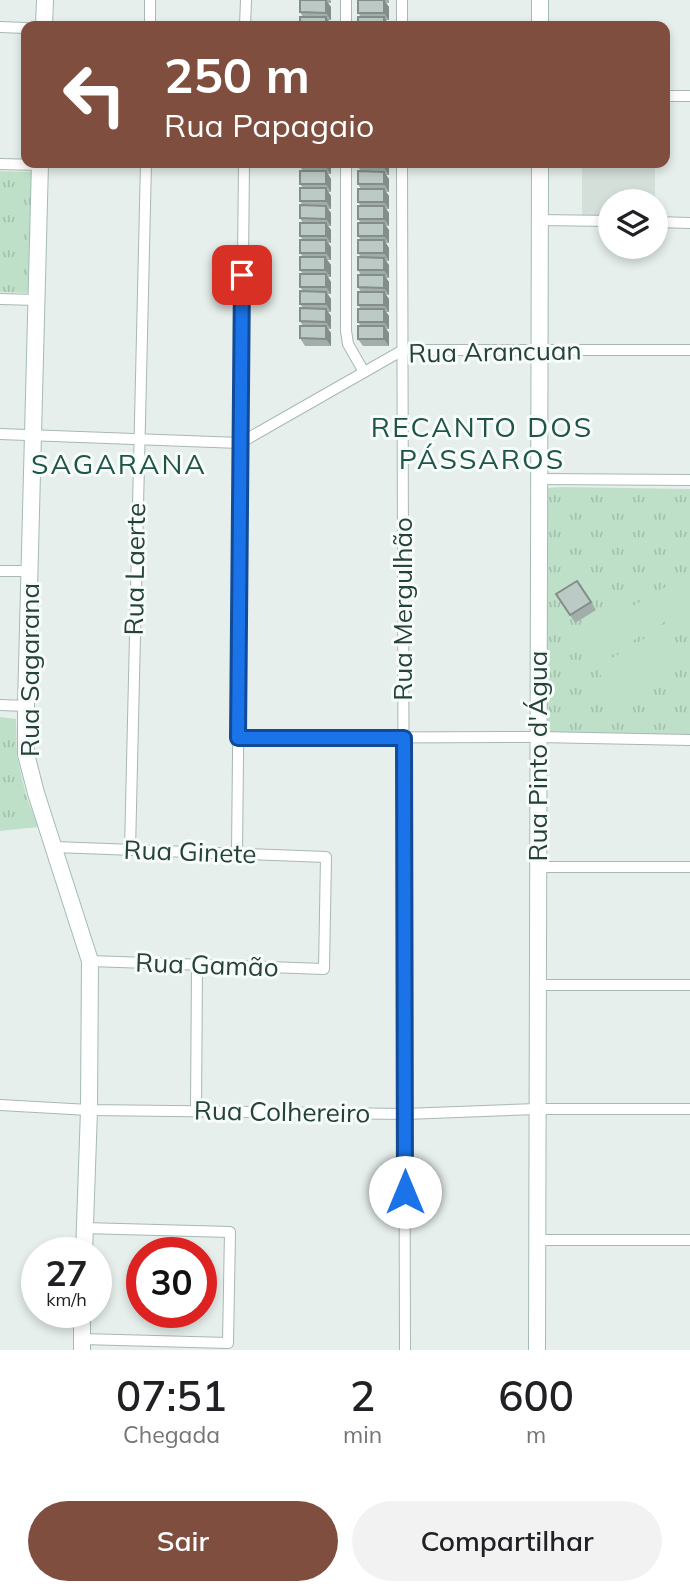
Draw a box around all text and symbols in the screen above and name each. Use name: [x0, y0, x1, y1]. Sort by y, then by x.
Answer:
text: 250 m: [164, 44, 310, 105]
icon: left: [49, 49, 140, 140]
text: Rua Papagaio: [164, 105, 374, 145]
map controls: [598, 189, 668, 259]
button: layers: [598, 189, 668, 259]
pin: [212, 245, 272, 305]
icon: arrive: [223, 256, 261, 294]
street label: Rua Arancuan: [408, 333, 582, 370]
district label: RECANTO DOS PÁSSAROS: [371, 409, 593, 476]
district label: SAGARANA: [31, 446, 207, 481]
street label: Rua Laerte: [117, 502, 152, 636]
street label: Rua Mergulhão: [386, 517, 419, 701]
street label: Rua Sagarana: [13, 583, 46, 757]
street label: Rua Pinto d'Água: [521, 651, 554, 861]
street label: Rua Ginete: [123, 833, 257, 870]
street label: Rua Gamão: [135, 946, 279, 983]
street label: Rua Colhereiro: [194, 1093, 370, 1130]
position arrow: [368, 1155, 442, 1229]
speed limit sign: 30: [126, 1237, 217, 1328]
text: 27: [45, 1251, 88, 1295]
text: km/h: [46, 1288, 87, 1311]
text: 07:51: [116, 1369, 227, 1422]
text: 2: [350, 1369, 375, 1422]
text: 600: [498, 1369, 574, 1422]
text: Chegada: [123, 1420, 220, 1449]
text: min: [343, 1420, 382, 1449]
text: m: [526, 1420, 546, 1449]
button: Sair: [28, 1501, 338, 1581]
button: Compartilhar: [352, 1501, 662, 1581]

